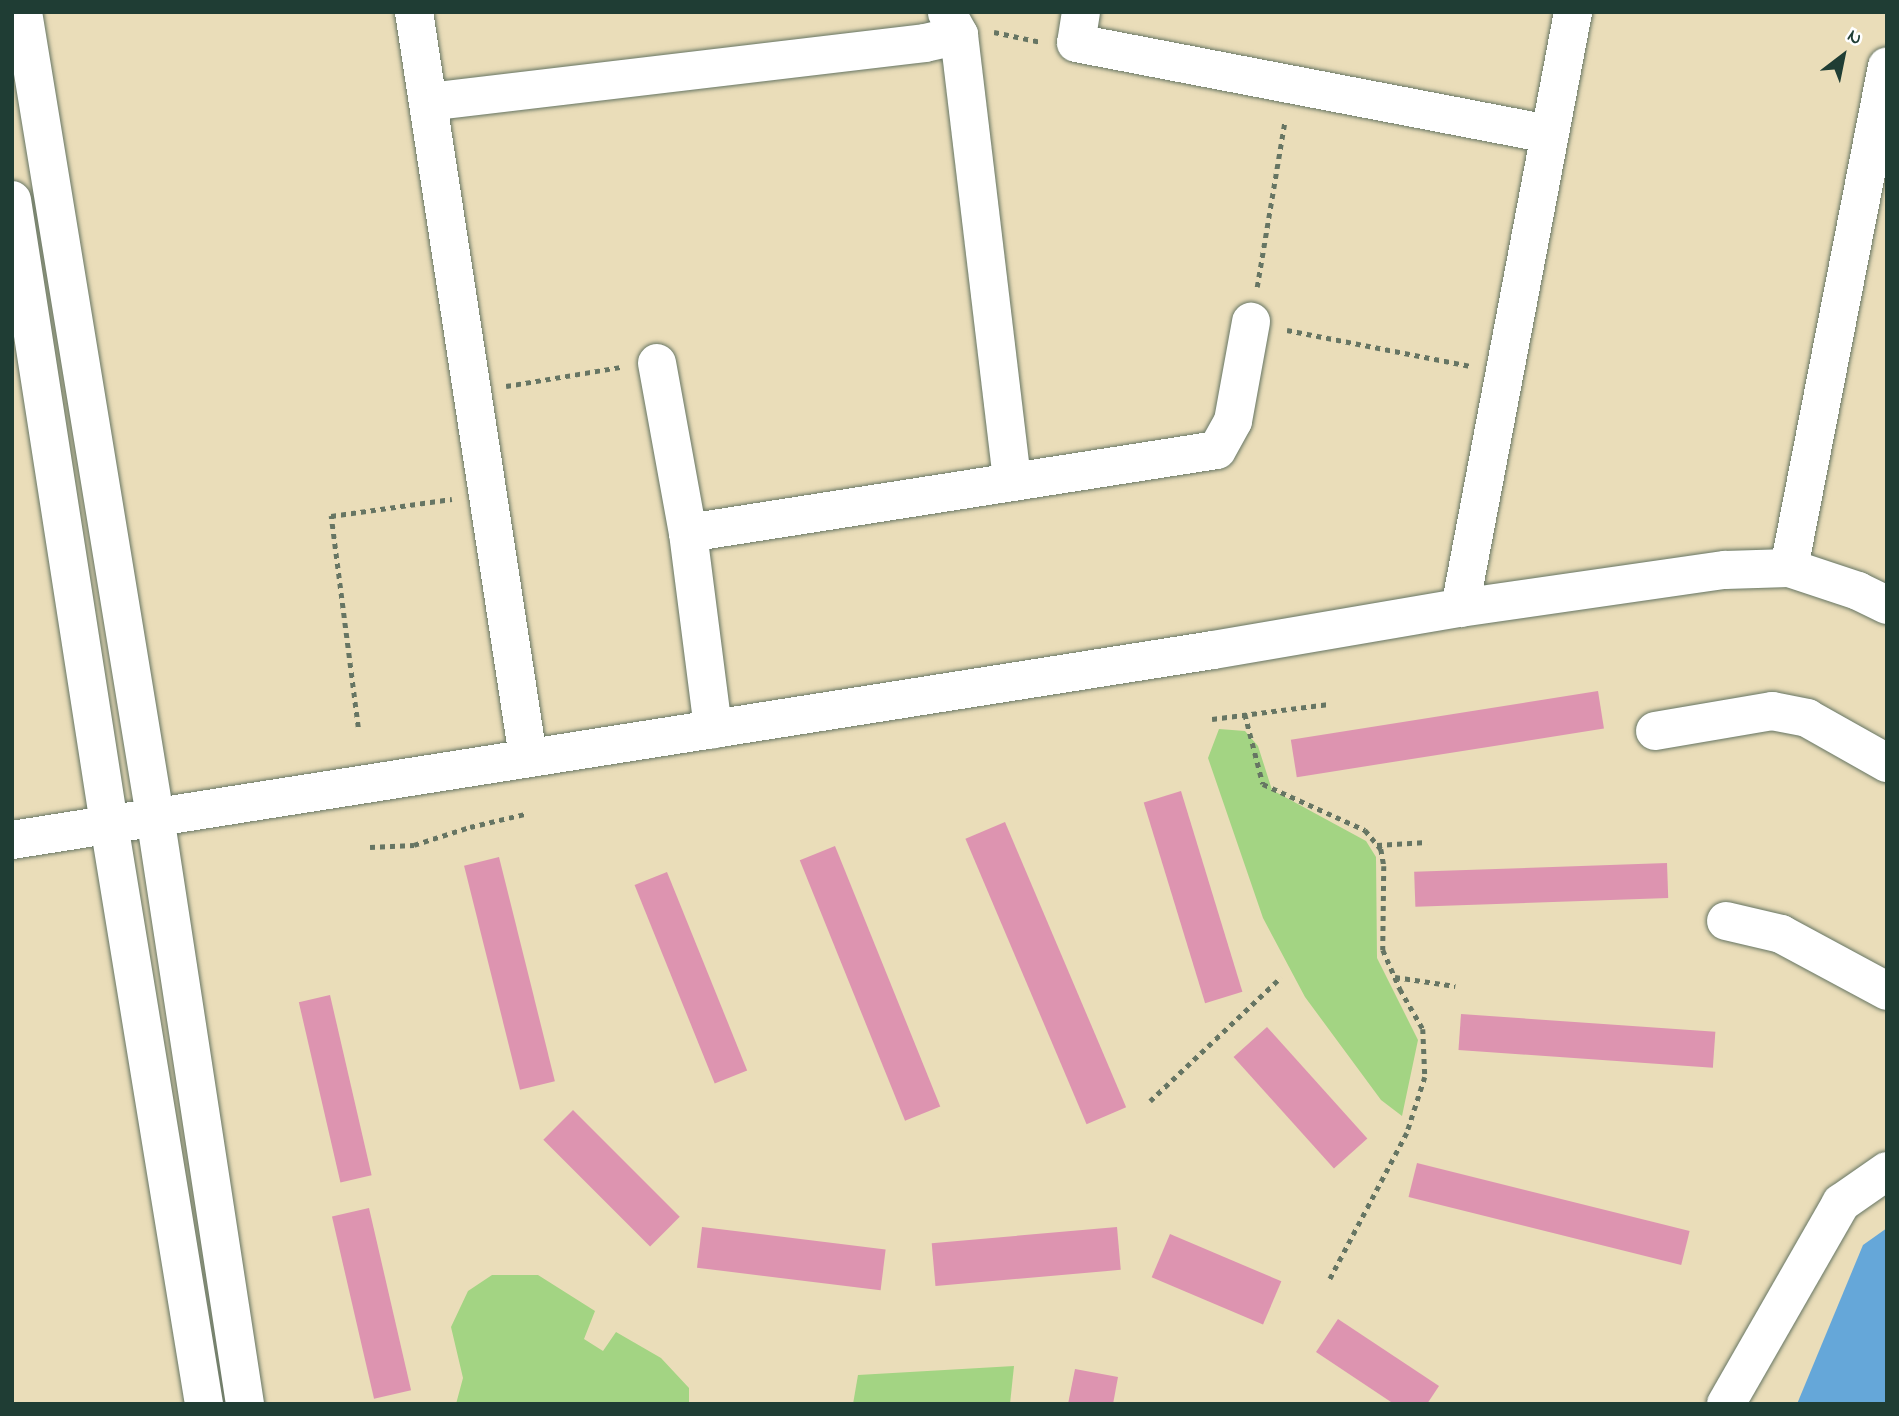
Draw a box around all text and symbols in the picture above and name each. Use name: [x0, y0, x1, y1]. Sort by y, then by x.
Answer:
north arrow: [1808, 21, 1878, 91]
text: N: [1842, 23, 1867, 53]

